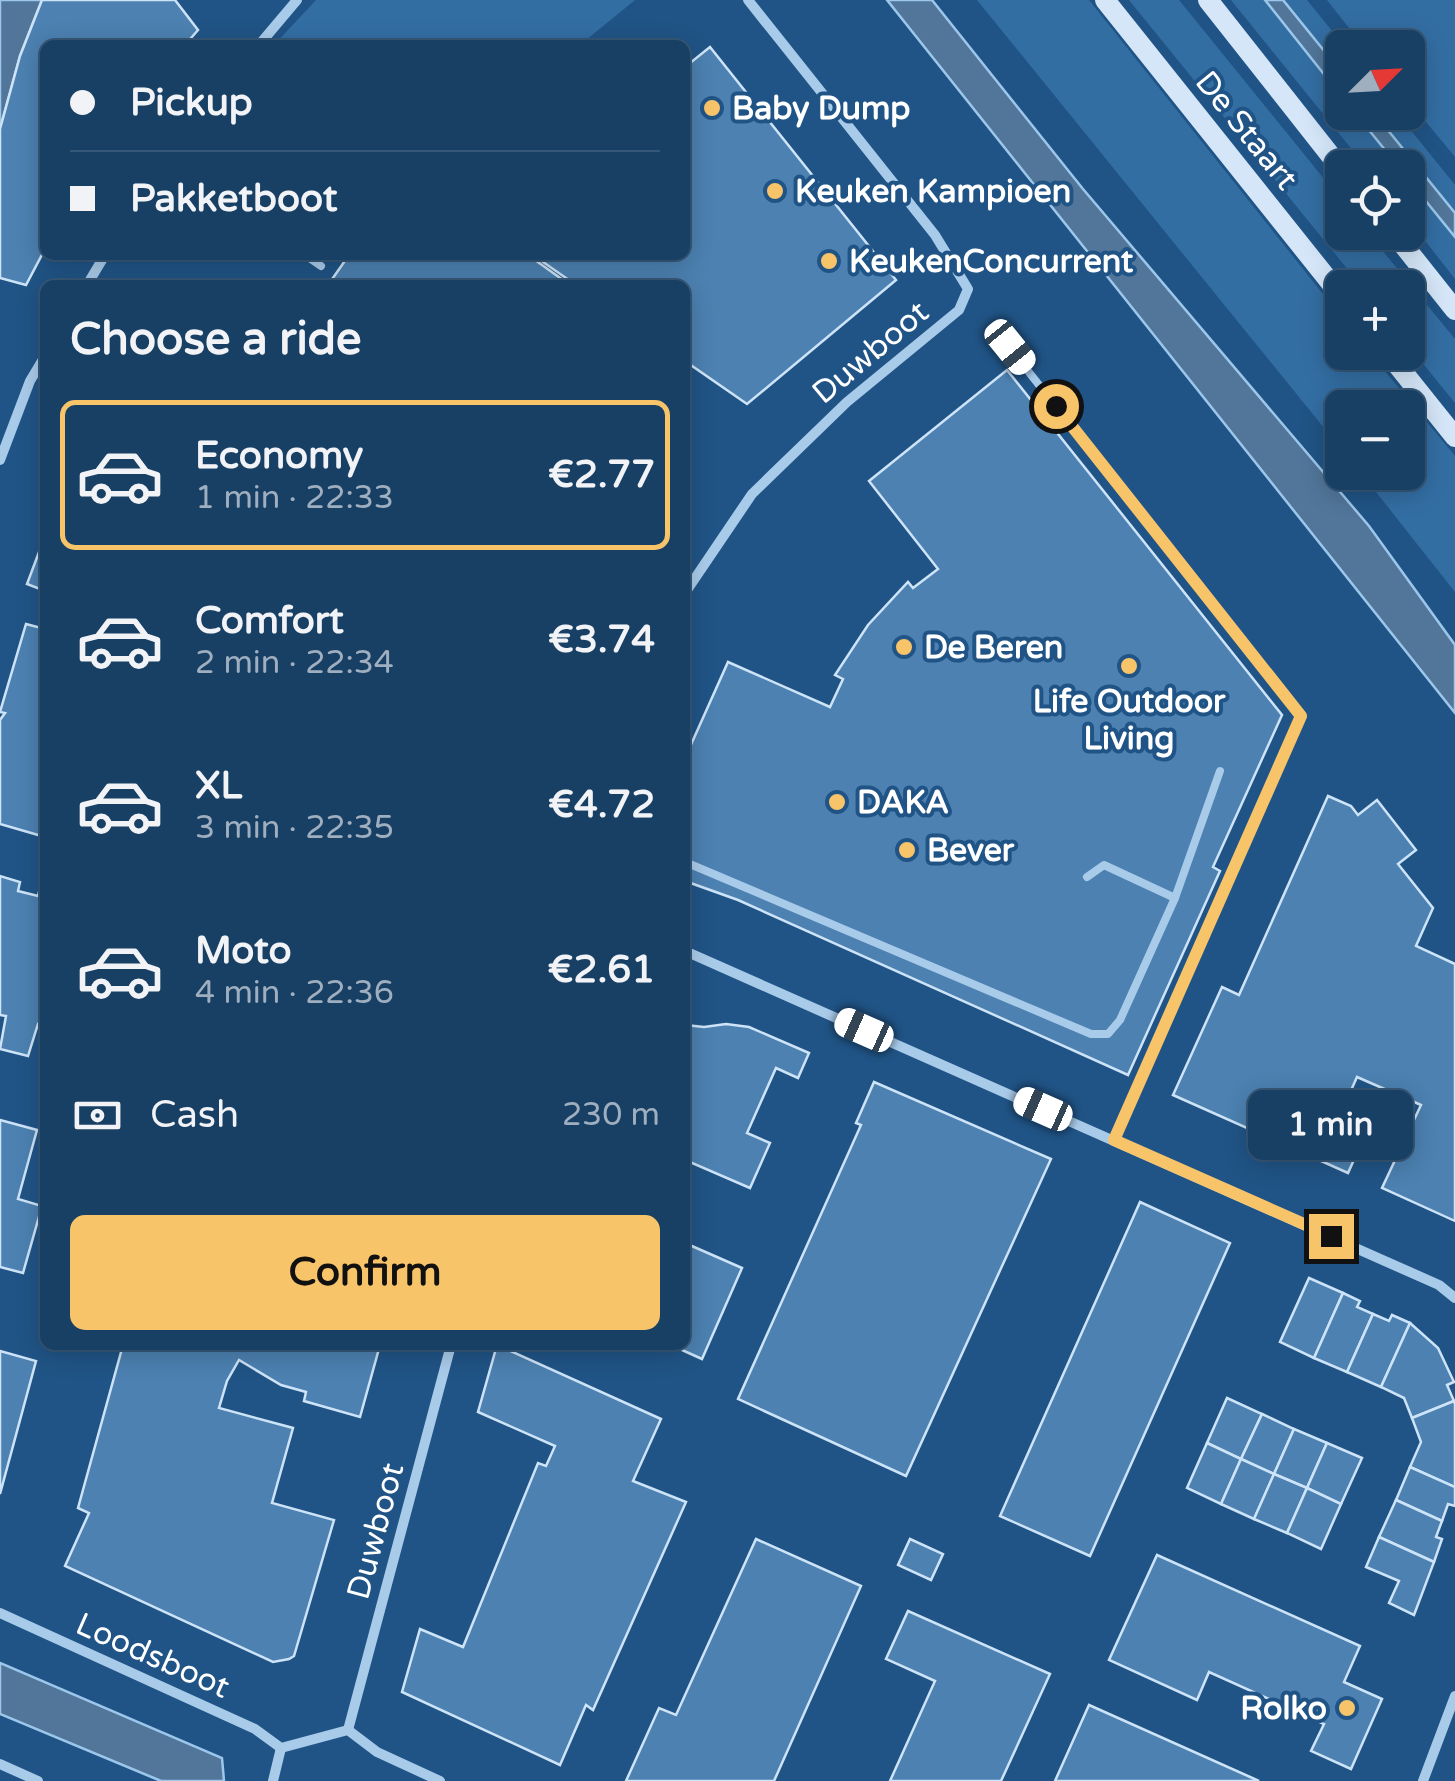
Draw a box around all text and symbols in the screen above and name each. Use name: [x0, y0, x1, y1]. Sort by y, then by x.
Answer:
north arrow: [1325, 30, 1425, 130]
map controls: [1325, 30, 1425, 490]
street label: De Staart: [1187, 64, 1306, 198]
text: Pickup: [130, 80, 253, 126]
place label: Baby Dump: [732, 90, 910, 128]
marker: Baby Dump: [701, 97, 723, 119]
button: locate: [1325, 150, 1425, 250]
place label: Keuken Kampioen: [795, 173, 1071, 211]
text: Pakketboot: [130, 176, 338, 222]
marker: Keuken Kampioen: [764, 180, 786, 202]
place label: KeukenConcurrent: [849, 243, 1134, 281]
marker: KeukenConcurrent: [818, 250, 840, 272]
button: +: [1325, 270, 1425, 370]
street label: Duwboot: [805, 293, 936, 412]
text: Choose a ride: [70, 313, 361, 367]
car: [979, 314, 1041, 380]
route start: [1034, 384, 1079, 429]
button: −: [1325, 390, 1425, 490]
icon: car: [75, 430, 165, 520]
text: Economy: [195, 433, 363, 479]
text: €2.77: [548, 452, 655, 498]
text: 1 min · 22:33: [195, 479, 394, 517]
icon: car: [75, 595, 165, 685]
text: Comfort: [195, 598, 344, 644]
text: €3.74: [548, 617, 655, 663]
place label: De Beren: [924, 629, 1063, 667]
marker: De Beren: [893, 636, 915, 658]
text: 2 min · 22:34: [195, 644, 394, 682]
marker: Life Outdoor Living: [1118, 655, 1140, 677]
place label: Life Outdoor Living: [1033, 683, 1226, 758]
icon: car: [75, 760, 165, 850]
text: XL: [195, 763, 242, 809]
text: €4.72: [548, 782, 655, 828]
place label: DAKA: [857, 784, 949, 822]
marker: DAKA: [826, 791, 848, 813]
text: 3 min · 22:35: [195, 809, 394, 847]
place label: Bever: [927, 832, 1015, 870]
marker: Bever: [896, 839, 918, 861]
icon: car: [75, 925, 165, 1015]
text: Moto: [195, 928, 291, 974]
text: €2.61: [548, 947, 655, 993]
text: 4 min · 22:36: [195, 974, 394, 1012]
car: [830, 1004, 898, 1056]
car: [1009, 1083, 1077, 1135]
icon: cash: [70, 1088, 125, 1143]
callout: 1 min: [1248, 1091, 1414, 1161]
text: Cash: [150, 1092, 239, 1138]
text: 230 m: [562, 1096, 660, 1134]
text: 1 min: [1288, 1106, 1373, 1144]
route end: [1309, 1214, 1354, 1259]
button: Confirm: [70, 1215, 660, 1330]
street label: Duwboot: [340, 1459, 412, 1604]
street label: Loodsboot: [70, 1605, 235, 1707]
place label: Rolko: [1240, 1690, 1327, 1728]
marker: Rolko: [1336, 1697, 1358, 1719]

